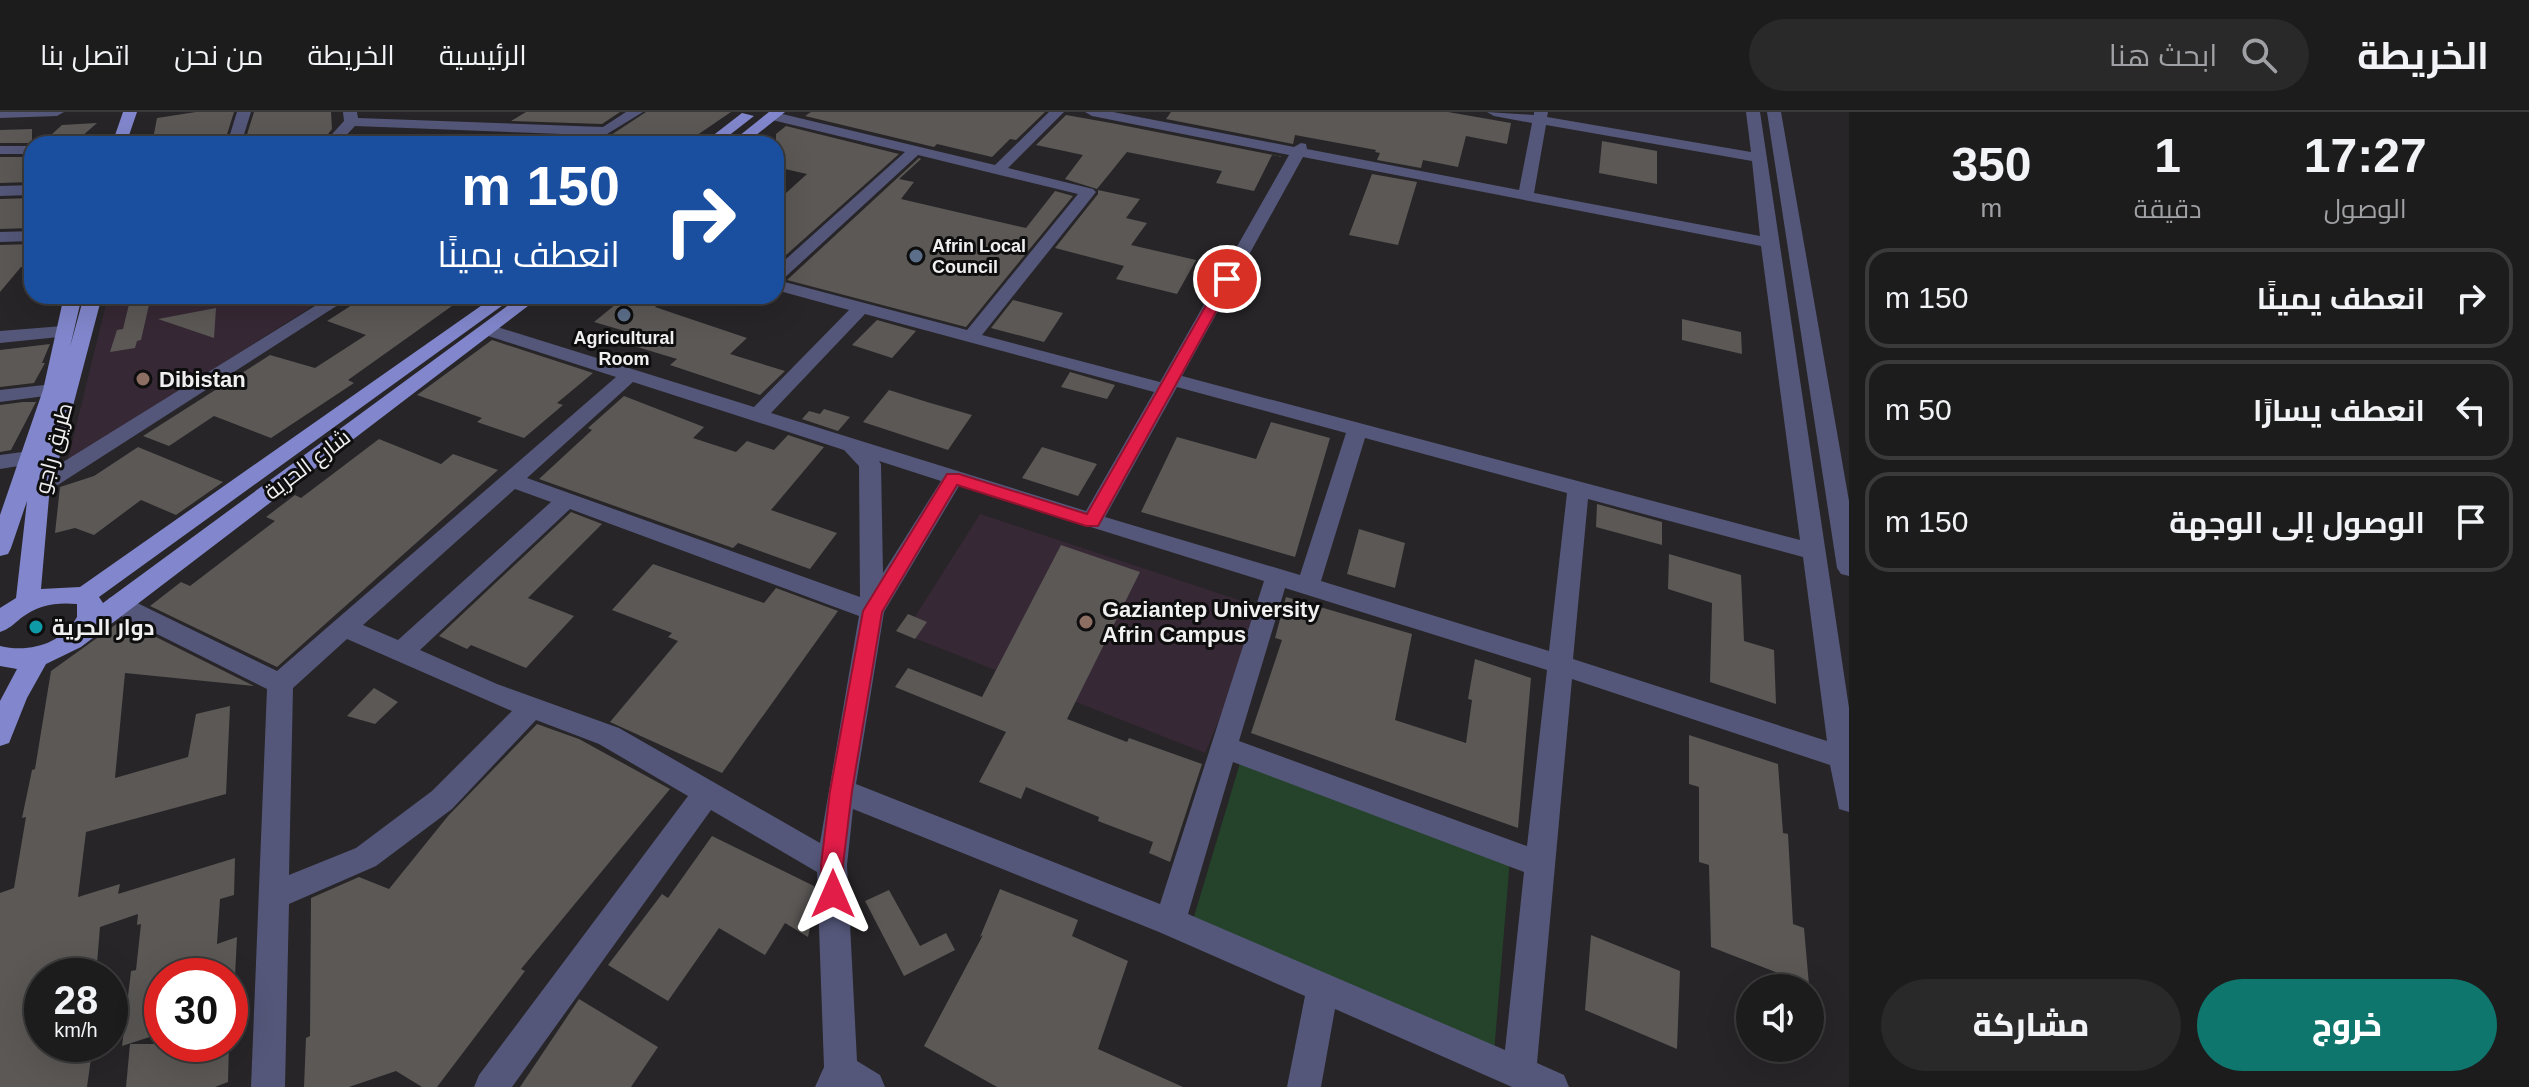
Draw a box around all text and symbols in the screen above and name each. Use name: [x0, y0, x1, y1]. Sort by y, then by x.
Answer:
search box: [1749, 19, 2309, 91]
icon: search: [2237, 33, 2281, 77]
text: الخريطة: [2357, 35, 2489, 77]
text: ابحث هنا: [2109, 39, 2217, 72]
text: اتصل بنا: [40, 40, 130, 71]
text: من نحن: [174, 40, 263, 71]
text: الخريطة: [307, 40, 395, 71]
text: الرئيسية: [439, 40, 527, 71]
text: 1: [2154, 129, 2181, 182]
text: 17:27: [2304, 129, 2427, 182]
text: 350: [1951, 138, 2031, 191]
text: 150 m: [461, 154, 620, 217]
icon: right: [648, 168, 752, 272]
text: m: [1981, 193, 2002, 223]
text: دقيقة: [2134, 194, 2201, 224]
text: الوصول: [2324, 194, 2407, 224]
text: انعطف يمينًا: [437, 234, 620, 275]
place label: Afrin Local Council: [932, 236, 1026, 277]
pin: [1193, 245, 1261, 313]
marker: Afrin Local Council: [907, 247, 925, 265]
icon: arrive: [1205, 257, 1249, 301]
icon: right: [2449, 276, 2493, 320]
text: 150 m: [1885, 281, 1968, 314]
text: انعطف يمينًا: [2257, 282, 2425, 315]
marker: Agricultural Room: [615, 306, 633, 324]
place label: Agricultural Room: [573, 328, 675, 369]
place label: Dibistan: [159, 367, 246, 392]
marker: Dibistan: [134, 370, 152, 388]
icon: left: [2449, 388, 2493, 432]
text: 50 m: [1885, 393, 1952, 426]
text: انعطف يسارًا: [2253, 394, 2425, 427]
street label: طريق راجو: [29, 400, 79, 497]
street label: شارع الحرية: [259, 424, 356, 506]
icon: arrive: [2449, 500, 2493, 544]
text: 150 m: [1885, 505, 1968, 538]
text: الوصول إلى الوجهة: [2169, 506, 2425, 539]
place label: Gaziantep University Afrin Campus: [1102, 597, 1320, 647]
marker: Gaziantep University Afrin Campus: [1077, 613, 1095, 631]
place label: دوار الحرية: [52, 615, 154, 641]
marker: دوار الحرية: [27, 618, 45, 636]
position arrow: [791, 852, 875, 936]
speed limit sign: 30: [144, 958, 248, 1062]
map controls: [1736, 974, 1824, 1062]
button: sound: [1736, 974, 1824, 1062]
text: 28: [54, 978, 98, 1022]
button: مشاركة: [1881, 979, 2181, 1071]
button: خروج: [2197, 979, 2497, 1071]
text: km/h: [54, 1019, 98, 1041]

